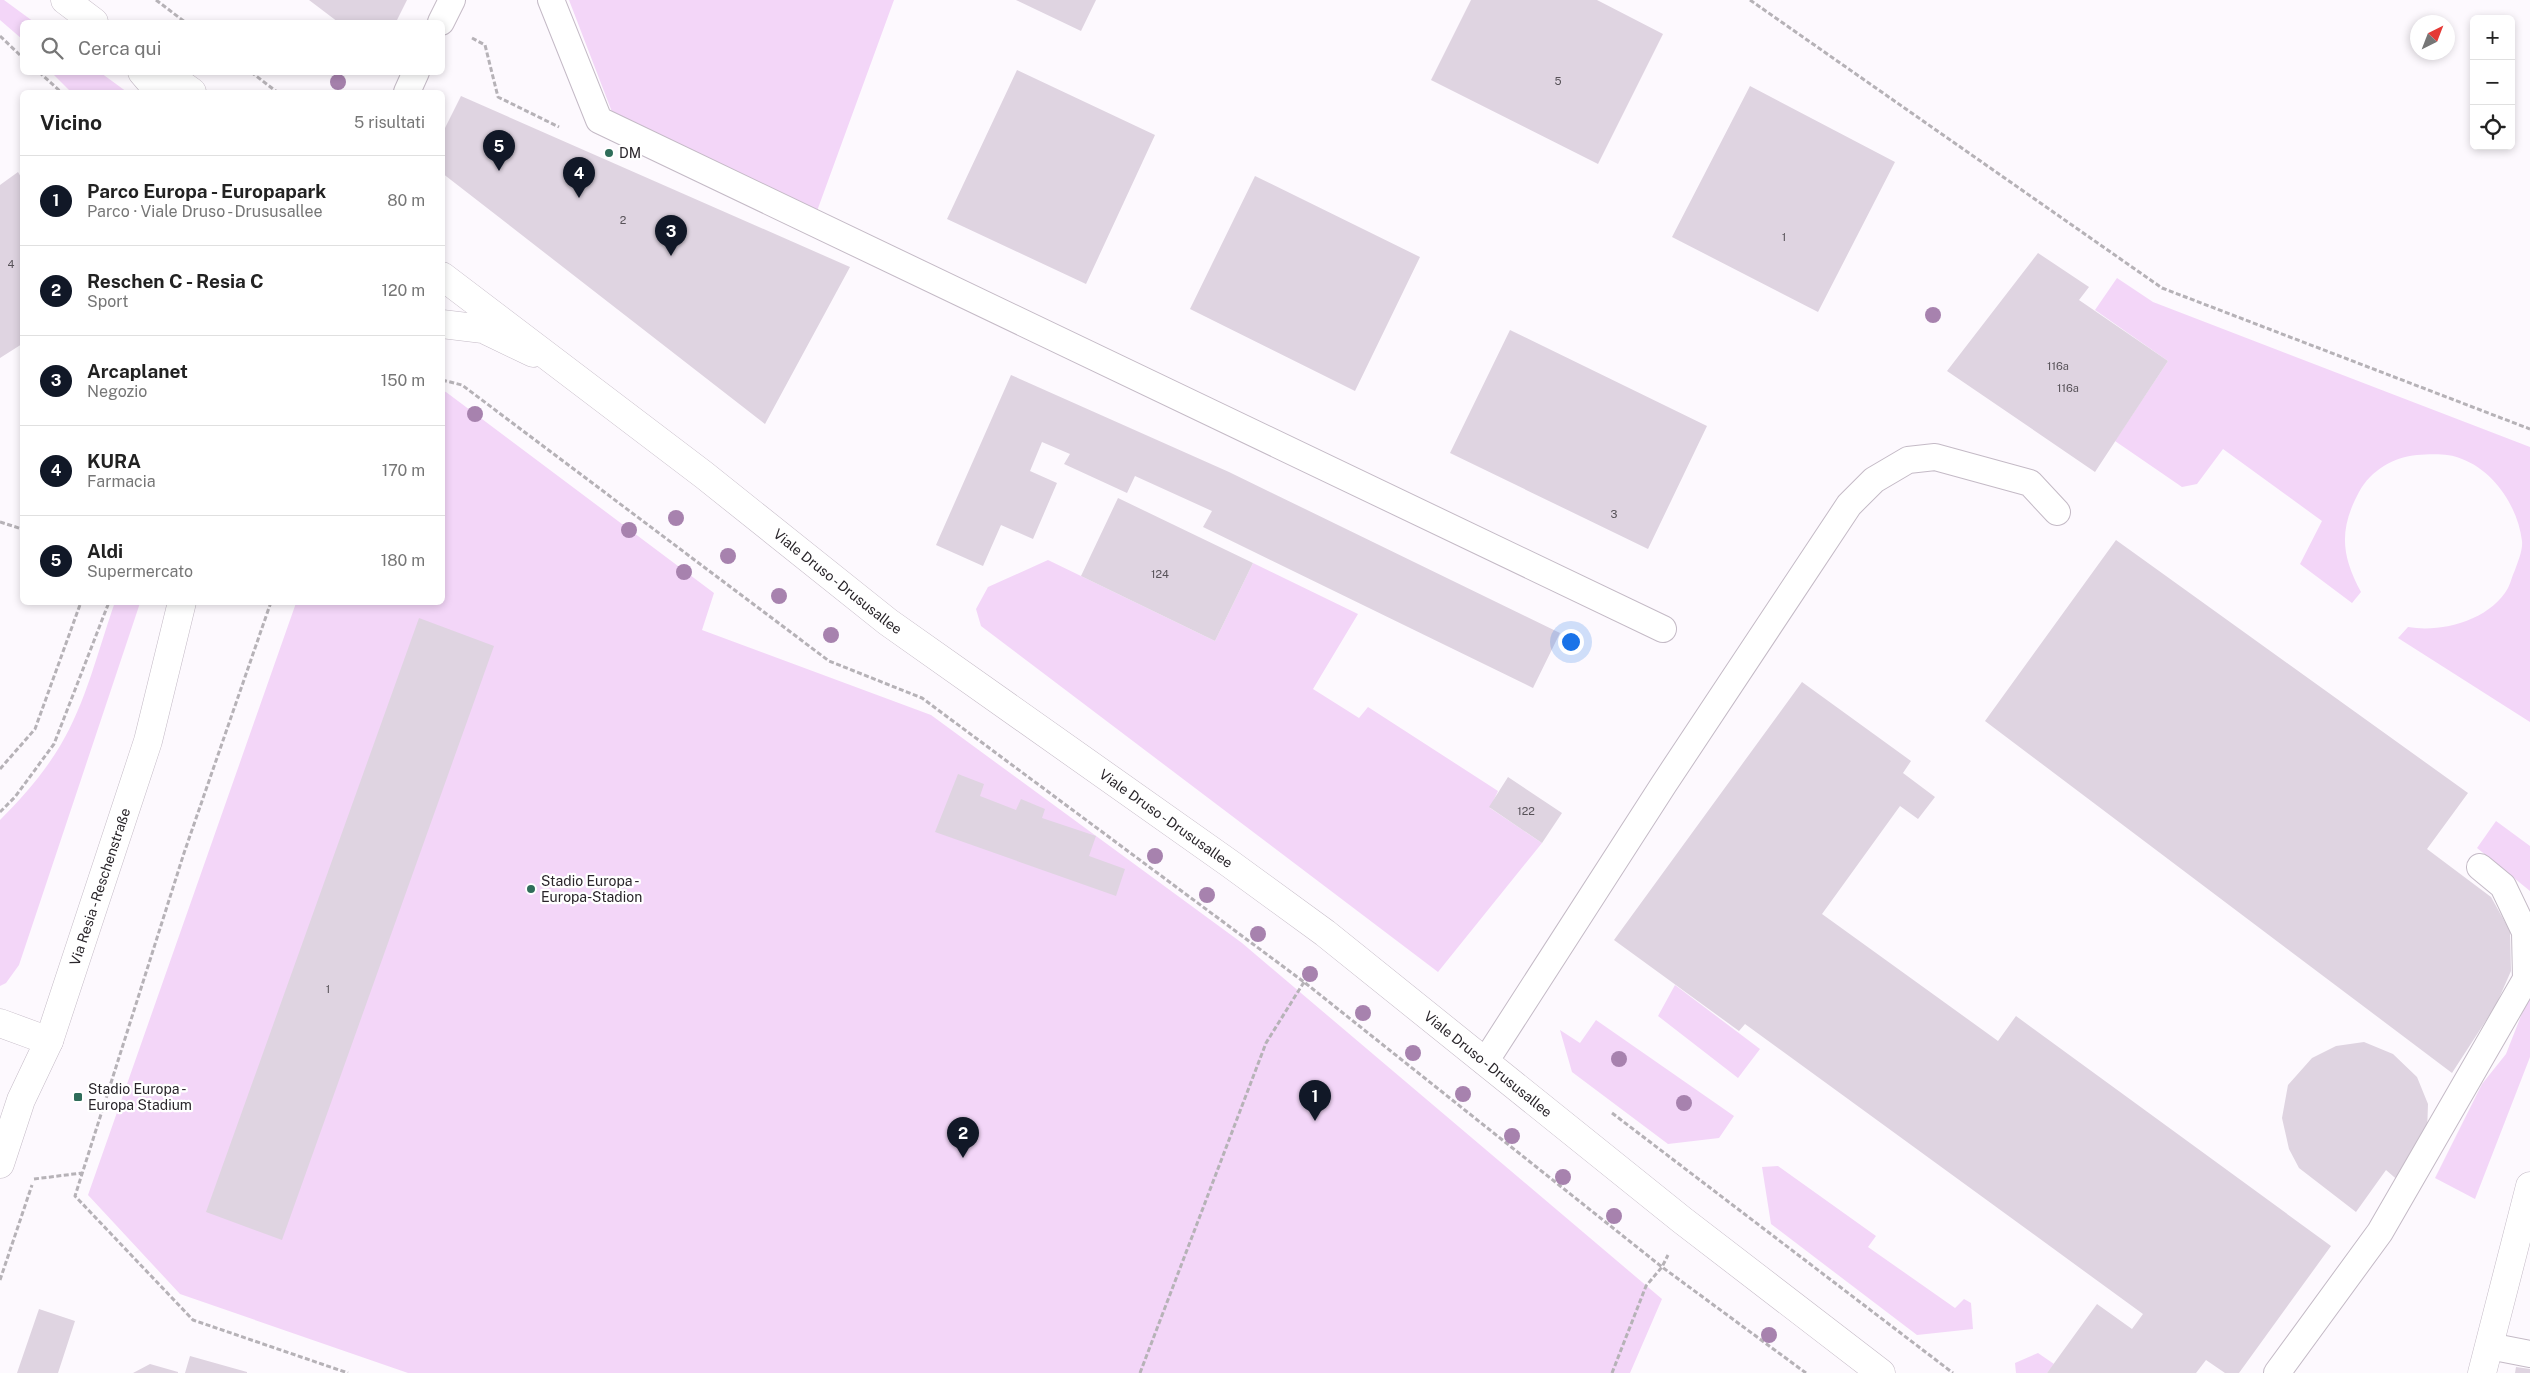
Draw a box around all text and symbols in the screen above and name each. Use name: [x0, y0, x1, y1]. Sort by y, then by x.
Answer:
north arrow: [2410, 15, 2455, 60]
map controls: [2470, 15, 2515, 150]
button: +: [2470, 15, 2515, 60]
search box: [20, 20, 445, 75]
icon: search: [38, 34, 66, 62]
text: Cerca qui: [78, 37, 161, 59]
button: −: [2470, 60, 2515, 105]
house number: 5: [1554, 75, 1562, 87]
button: locate: [2470, 105, 2515, 150]
text: Vicino: [40, 110, 102, 135]
text: 5 risultati: [354, 113, 425, 132]
pin: 5: [483, 130, 515, 171]
place label: DM: [619, 145, 641, 161]
marker: DM: [603, 147, 615, 159]
pin: 4: [563, 157, 595, 198]
text: Parco Europa - Europapark: [87, 180, 326, 202]
text: 1: [53, 191, 59, 210]
text: 80 m: [387, 191, 425, 210]
text: Parco · Viale Druso - Drususallee: [87, 202, 323, 221]
house number: 2: [620, 214, 627, 226]
pin: 3: [655, 215, 687, 256]
house number: 1: [1782, 231, 1786, 243]
house number: 4: [8, 258, 15, 270]
text: Reschen C - Resia C: [87, 270, 264, 292]
text: 2: [51, 281, 61, 300]
text: 120 m: [381, 281, 425, 300]
text: Sport: [87, 292, 129, 311]
text: Arcaplanet: [87, 360, 188, 382]
house number: 116a: [2047, 360, 2069, 372]
text: 3: [51, 371, 61, 390]
text: 150 m: [381, 371, 425, 390]
text: Negozio: [87, 382, 147, 401]
house number: 116a: [2057, 382, 2079, 394]
text: KURA: [87, 450, 141, 472]
text: 4: [51, 461, 61, 480]
text: 170 m: [382, 461, 425, 480]
text: Farmacia: [87, 472, 156, 491]
house number: 3: [1611, 508, 1618, 520]
street label: Viale Druso - Drususallee: [770, 526, 905, 637]
text: Aldi: [87, 540, 123, 562]
text: 5: [51, 551, 61, 570]
text: 180 m: [381, 551, 425, 570]
text: Supermercato: [87, 562, 193, 581]
house number: 124: [1151, 568, 1169, 580]
your location: [1558, 629, 1584, 655]
street label: Viale Druso - Drususallee: [1096, 766, 1236, 871]
house number: 122: [1517, 805, 1535, 817]
street label: Via Resia - Reschenstraße: [66, 806, 133, 968]
place label: Stadio Europa - Europa-Stadion: [541, 873, 642, 905]
marker: Stadio Europa - Europa-Stadion: [525, 883, 537, 895]
house number: 1: [326, 983, 330, 995]
street label: Viale Druso - Drususallee: [1421, 1008, 1555, 1120]
pin: 1: [1299, 1080, 1331, 1121]
place label: Stadio Europa - Europa Stadium: [88, 1081, 192, 1113]
marker: Stadio Europa - Europa Stadium: [72, 1091, 84, 1103]
pin: 2: [947, 1117, 979, 1158]

